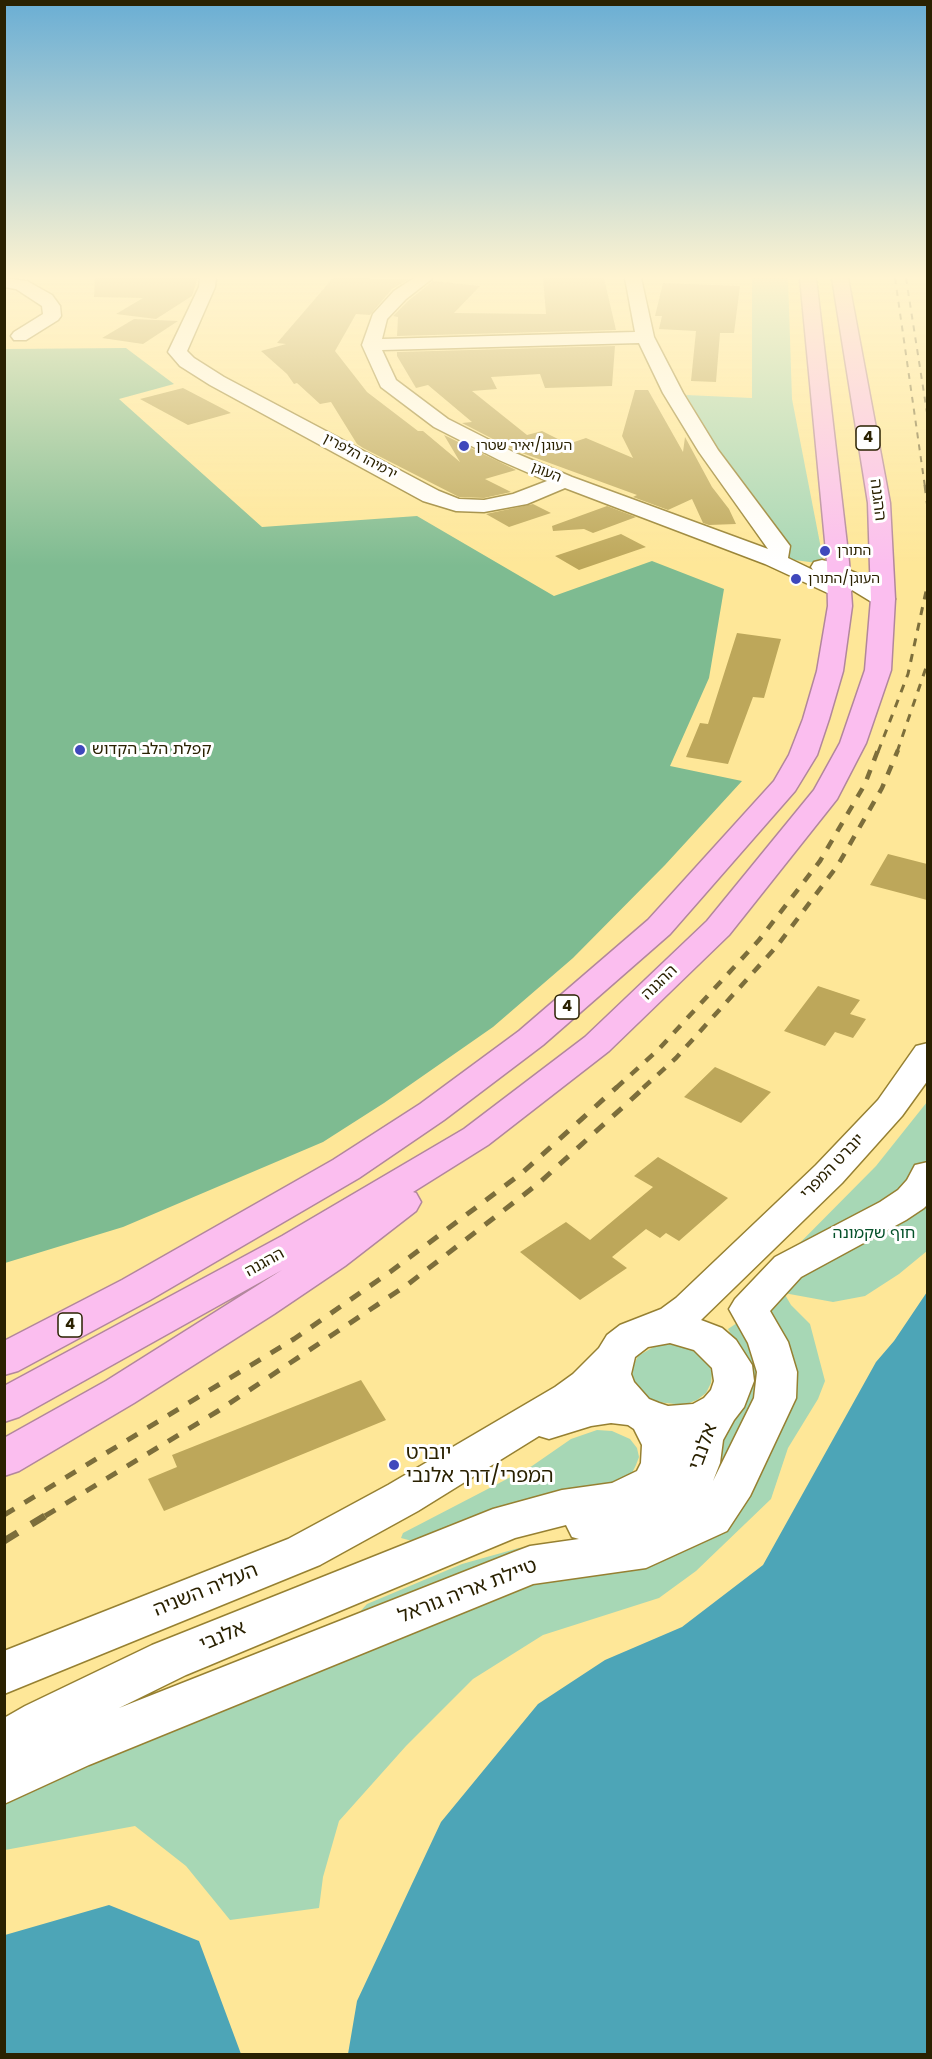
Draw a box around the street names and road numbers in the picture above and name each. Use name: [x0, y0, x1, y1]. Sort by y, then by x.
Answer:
road number: 4: [856, 426, 880, 450]
street label: ירמיהו הלפרין: [320, 431, 400, 483]
street label: העוגן: [528, 459, 564, 487]
street label: ההגנה: [865, 478, 889, 522]
street label: ההגנה: [638, 961, 682, 1005]
road number: 4: [555, 995, 579, 1019]
street label: יוברט המפרי: [797, 1130, 869, 1204]
street label: ההגנה: [242, 1244, 288, 1282]
road number: 4: [58, 1313, 82, 1337]
street label: אלנבי: [685, 1420, 723, 1474]
street label: טיילת אריה גוראל: [395, 1554, 541, 1630]
street label: העליה השניה: [150, 1559, 262, 1623]
street label: אלנבי: [196, 1617, 250, 1657]

